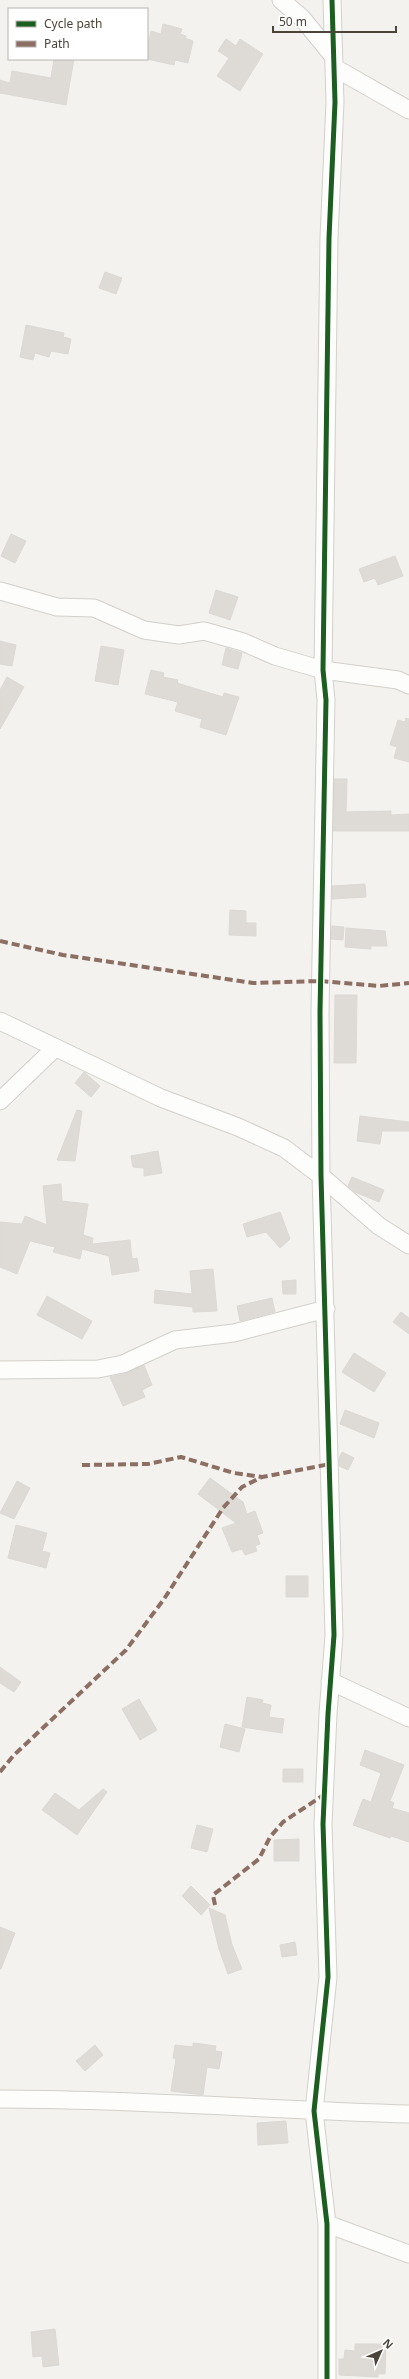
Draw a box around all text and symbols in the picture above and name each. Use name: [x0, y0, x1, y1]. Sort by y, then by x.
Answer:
legend: [8, 8, 148, 60]
scale bar: [273, 8, 396, 34]
text: 50 m: [279, 13, 307, 30]
text: Cycle path: [44, 15, 102, 32]
text: Path: [44, 35, 70, 52]
north arrow: [361, 2331, 401, 2371]
text: N: [380, 2335, 397, 2352]

